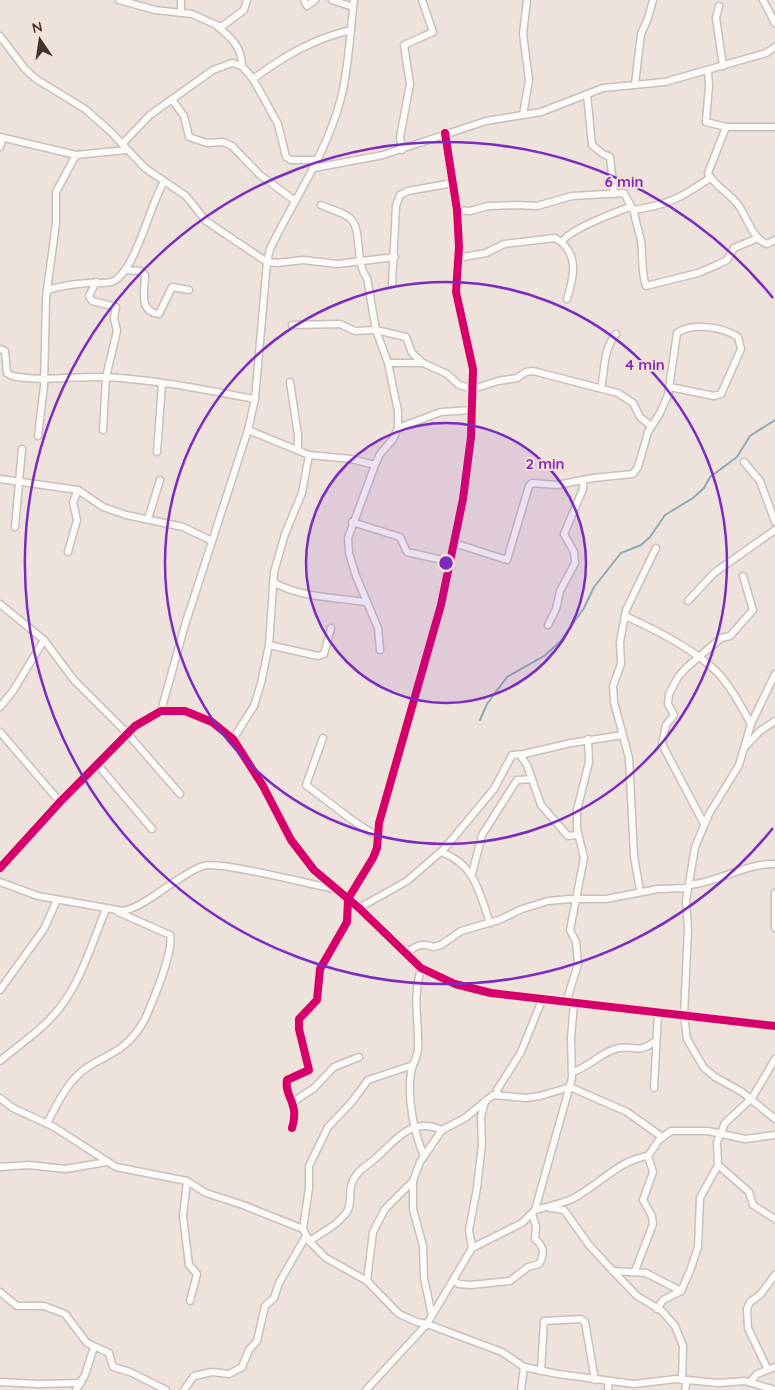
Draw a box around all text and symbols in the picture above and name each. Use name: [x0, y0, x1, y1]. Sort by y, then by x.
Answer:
north arrow: [15, 15, 65, 65]
text: N: [30, 17, 44, 37]
text: 6 min: [605, 172, 643, 191]
text: 4 min: [625, 355, 665, 374]
text: 2 min: [525, 454, 565, 473]
centre of rings: [437, 554, 455, 572]

